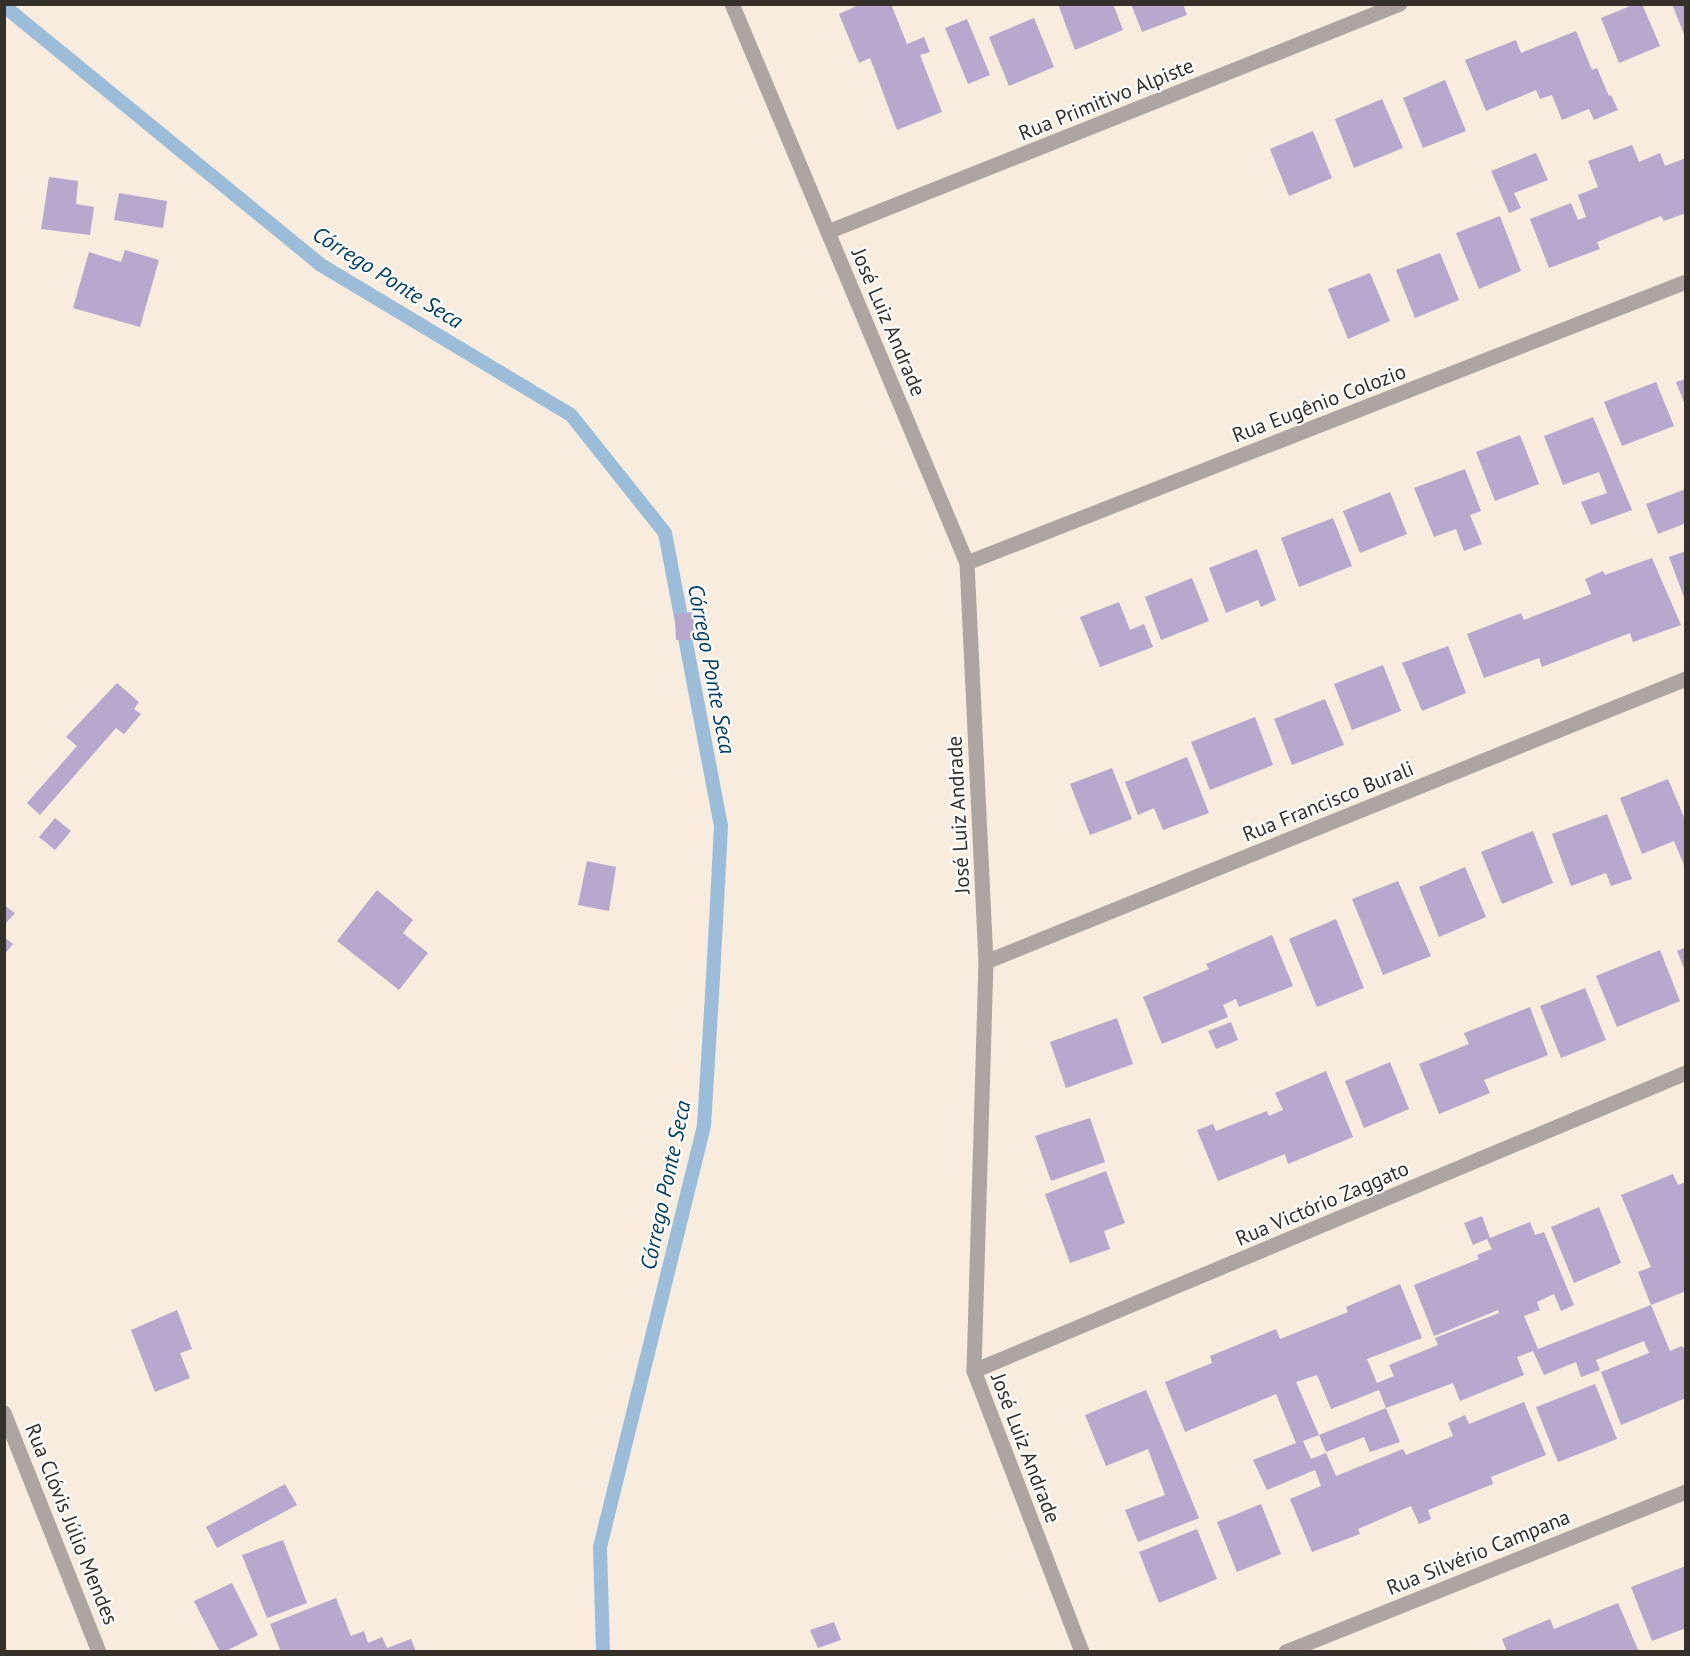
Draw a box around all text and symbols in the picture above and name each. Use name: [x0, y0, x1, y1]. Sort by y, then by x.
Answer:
street label: Rua Primitivo Alpiste: [1014, 52, 1198, 146]
water label: Córrego Ponte Seca: [308, 219, 469, 335]
street label: José Luiz Andrade: [845, 243, 932, 400]
street label: Rua Eugênio Colozio: [1228, 357, 1410, 449]
water label: Córrego Ponte Seca: [682, 582, 742, 757]
street label: José Luiz Andrade: [940, 735, 976, 896]
street label: Rua Francisco Burali: [1238, 754, 1418, 848]
water label: Córrego Ponte Seca: [633, 1098, 697, 1272]
street label: Rua Victório Zaggato: [1231, 1154, 1413, 1252]
street label: José Luiz Andrade: [985, 1368, 1067, 1527]
street label: Rua Clóvis Júlio Mendes: [19, 1419, 125, 1629]
street label: Rua Silvério Campana: [1382, 1503, 1574, 1601]

